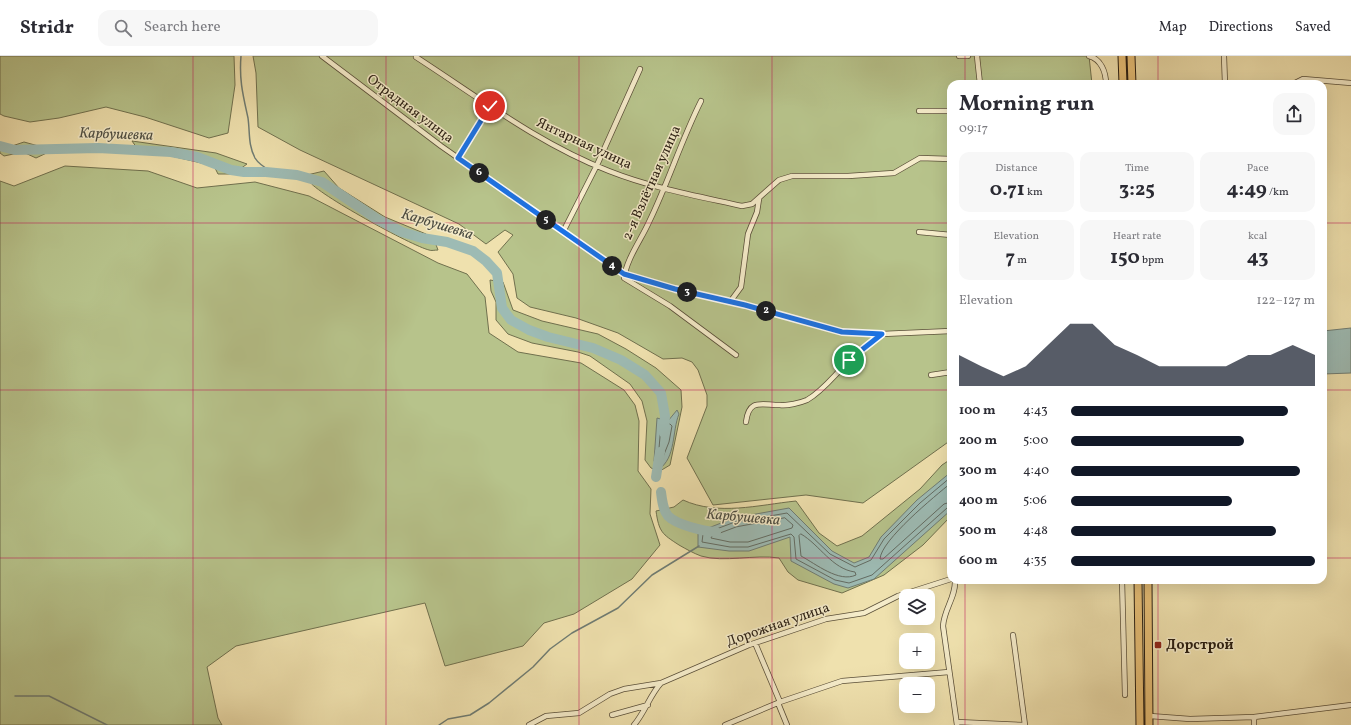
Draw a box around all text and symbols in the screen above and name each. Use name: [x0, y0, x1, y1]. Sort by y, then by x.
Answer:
search box: [98, 10, 378, 46]
text: Stridr: [20, 15, 74, 41]
icon: search: [112, 17, 134, 39]
text: Search here: [144, 17, 221, 38]
text: Map: [1159, 18, 1187, 37]
text: Directions: [1209, 18, 1273, 37]
text: Saved: [1295, 18, 1331, 37]
street label: Отрадная улица: [363, 70, 457, 148]
pin: [473, 89, 507, 123]
text: Morning run: [959, 89, 1094, 120]
button: share: [1273, 93, 1315, 135]
icon: check: [479, 95, 501, 117]
street label: Янтарная улица: [533, 114, 635, 174]
text: 09:17: [959, 120, 988, 138]
water label: Карбушевка: [78, 123, 154, 147]
street label: 2-я Взлётная улица: [618, 123, 686, 243]
text: Distance: [995, 161, 1037, 176]
text: Time: [1125, 161, 1149, 176]
text: Pace: [1247, 161, 1269, 176]
pin: 6: [469, 163, 489, 183]
text: 6: [476, 165, 482, 180]
text: 0.71: [990, 176, 1025, 204]
text: 3:25: [1119, 176, 1155, 204]
text: 4:49: [1226, 176, 1267, 204]
text: km: [1025, 185, 1043, 200]
text: /km: [1267, 185, 1289, 200]
water label: Карбушевка: [398, 204, 476, 246]
pin: 5: [536, 210, 556, 230]
text: 5: [543, 212, 549, 227]
text: Elevation: [993, 229, 1039, 244]
text: Heart rate: [1113, 229, 1161, 244]
text: kcal: [1248, 229, 1267, 244]
text: 7: [1006, 244, 1015, 272]
text: 150: [1110, 244, 1140, 272]
text: 43: [1247, 244, 1268, 272]
text: m: [1015, 253, 1027, 268]
text: bpm: [1140, 253, 1164, 268]
pin: 4: [602, 256, 622, 276]
text: 4: [609, 258, 615, 273]
pin: 3: [677, 282, 697, 302]
text: 3: [684, 284, 690, 299]
text: Elevation: [959, 292, 1013, 310]
text: 122–127 m: [1257, 292, 1315, 310]
pin: 2: [756, 301, 776, 321]
text: 2: [763, 303, 769, 318]
pin: [832, 343, 866, 377]
icon: arrive: [838, 349, 860, 371]
text: 100 m: [959, 402, 996, 420]
text: 4:43: [1023, 402, 1048, 420]
text: 200 m: [959, 432, 997, 450]
text: 5:00: [1023, 432, 1048, 450]
text: 300 m: [959, 462, 997, 480]
text: 4:40: [1023, 462, 1049, 480]
text: 400 m: [959, 492, 998, 510]
text: 5:06: [1023, 492, 1047, 510]
water label: Карбушевка: [705, 504, 781, 532]
text: 500 m: [959, 522, 996, 540]
text: 4:48: [1023, 522, 1048, 540]
text: 600 m: [959, 552, 997, 570]
text: 4:35: [1023, 552, 1047, 570]
map controls: [899, 589, 935, 713]
button: layers: [899, 589, 935, 625]
street label: Дорожная улица: [724, 598, 832, 652]
button: +: [899, 633, 935, 669]
place label: Дорстрой: [1166, 636, 1233, 655]
marker: Дорстрой: [1153, 640, 1163, 650]
button: −: [899, 677, 935, 713]

